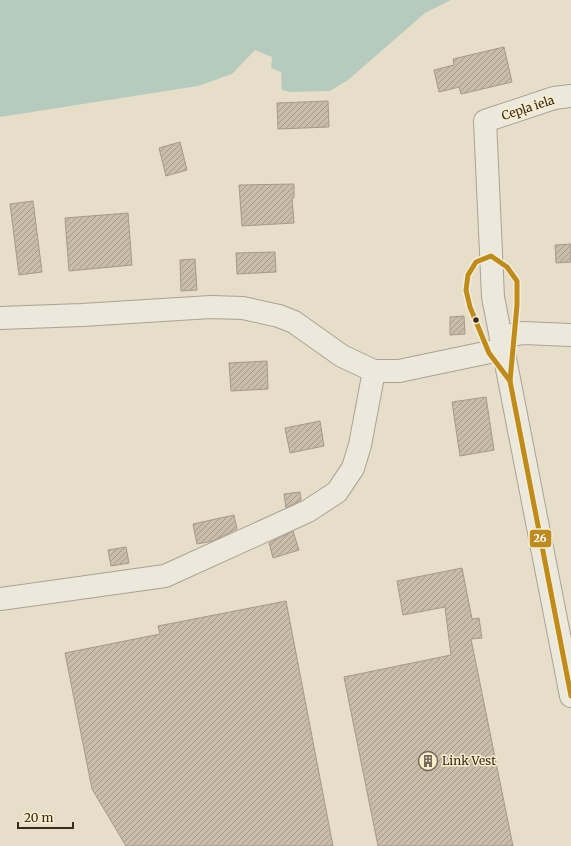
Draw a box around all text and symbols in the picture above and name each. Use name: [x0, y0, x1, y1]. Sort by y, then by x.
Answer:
street label: Cepļa iela: [500, 92, 557, 124]
unlabelled marker: [471, 315, 481, 325]
line badge: 26: [529, 529, 552, 548]
text: 26: [533, 531, 547, 545]
building icon: Link Vest: [417, 750, 439, 772]
place label: Link Vest: [442, 753, 496, 768]
scale bar: [18, 804, 73, 830]
text: 20 m: [24, 810, 53, 825]

